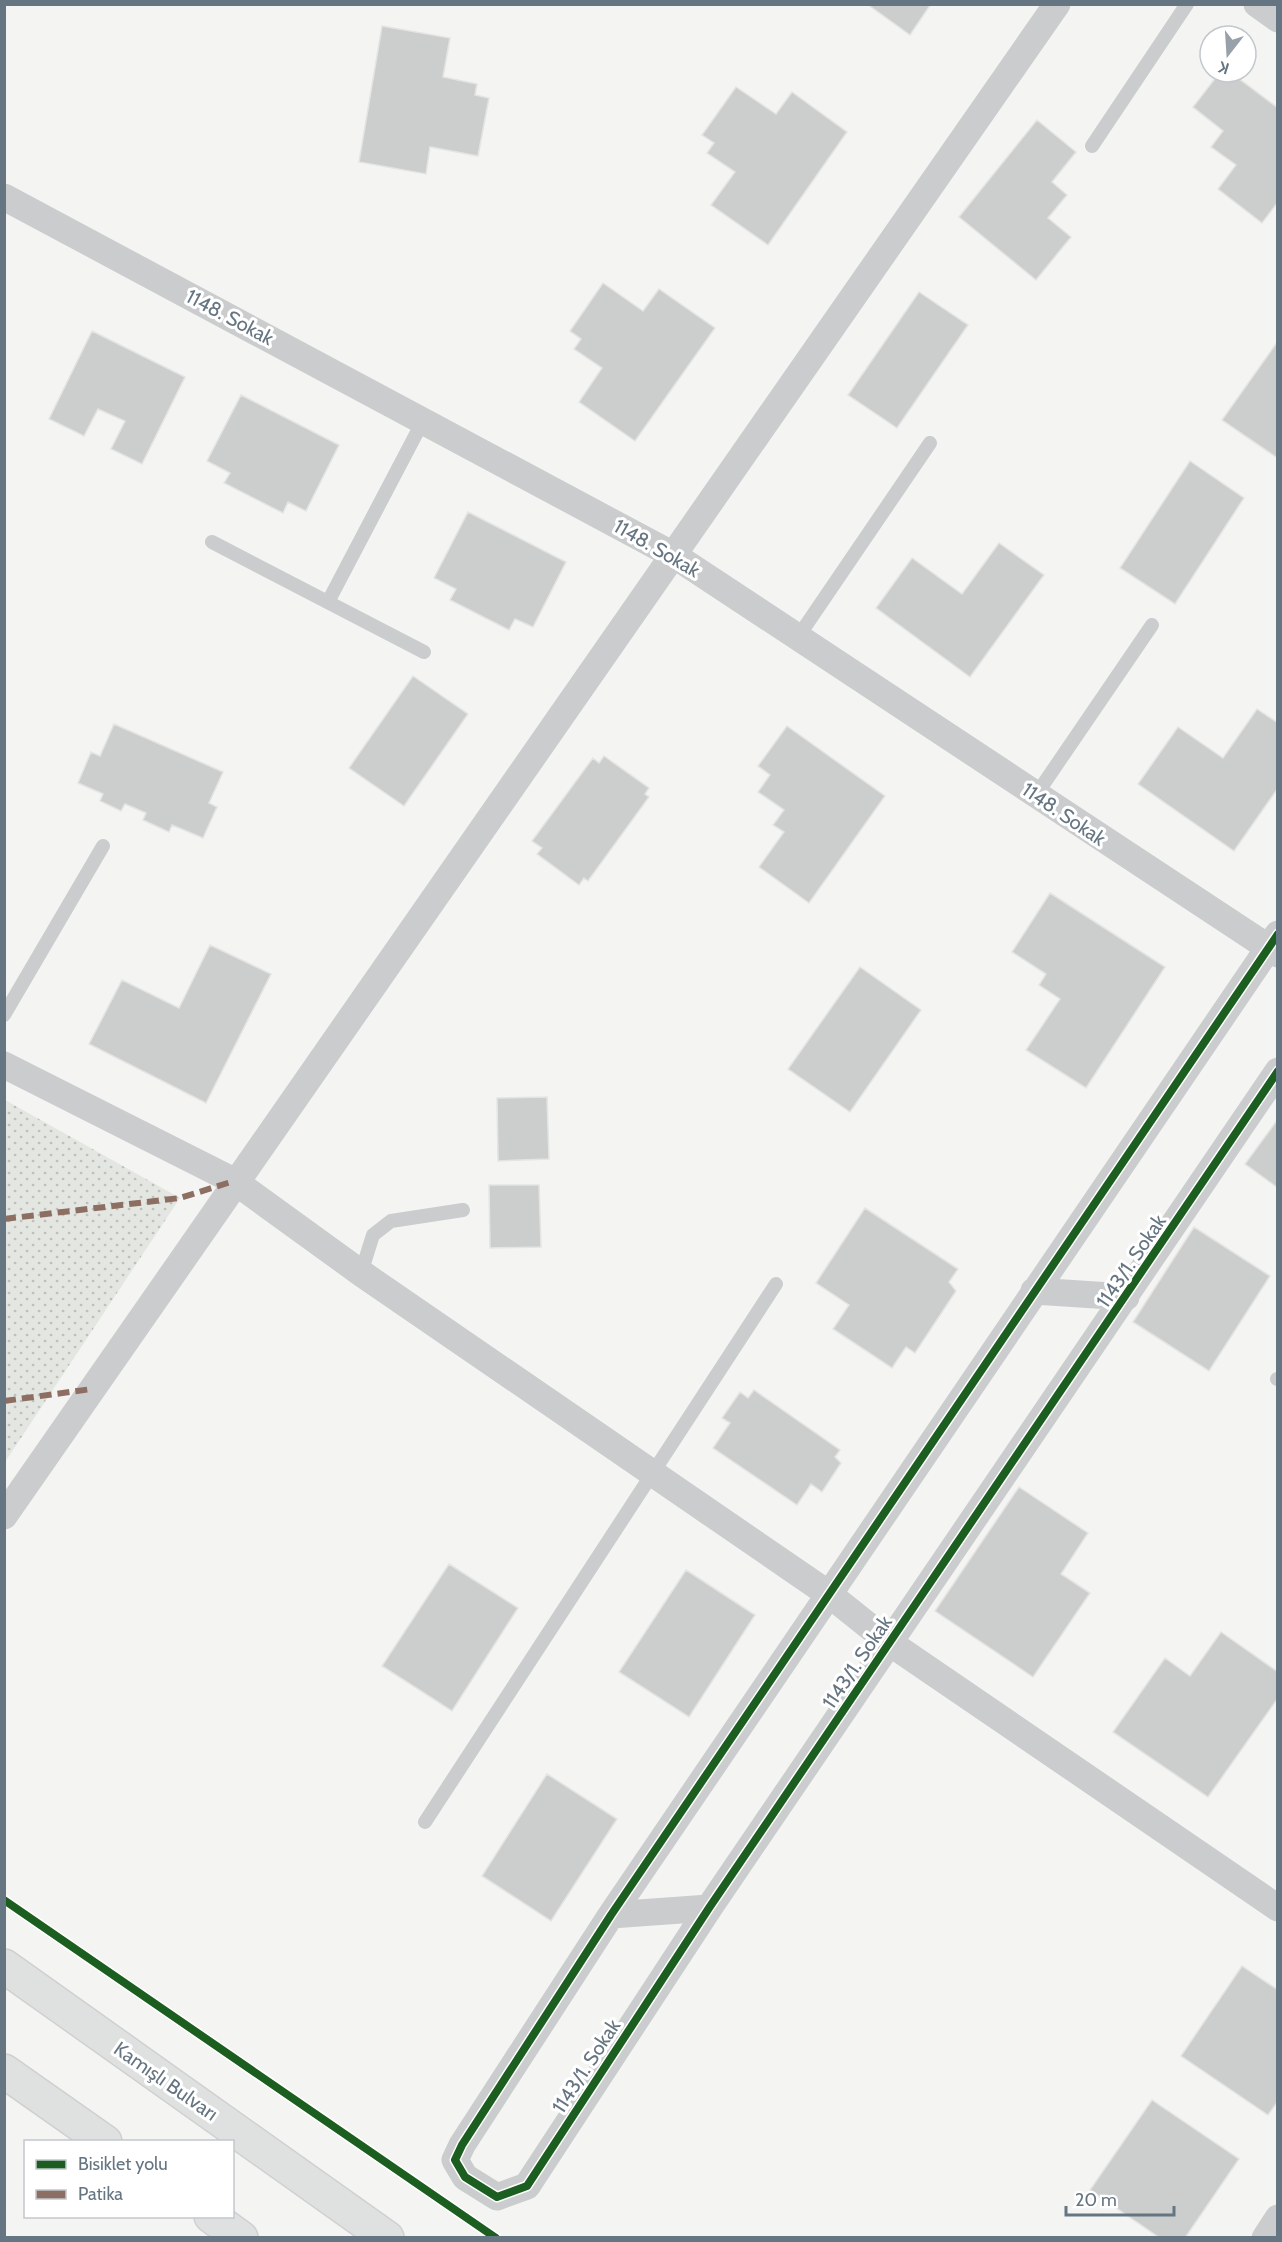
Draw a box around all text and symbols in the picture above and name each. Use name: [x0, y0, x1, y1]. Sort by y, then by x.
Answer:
north arrow: [1198, 24, 1258, 84]
text: K: [1216, 57, 1231, 78]
street label: 1148. Sokak: [182, 284, 278, 350]
street label: 1148. Sokak: [610, 514, 704, 582]
street label: 1148. Sokak: [1018, 777, 1110, 851]
street label: 1143/1. Sokak: [1091, 1210, 1171, 1312]
street label: 1143/1. Sokak: [817, 1611, 897, 1713]
street label: 1143/1. Sokak: [547, 2014, 625, 2117]
street label: Kamışlı Bulvarı: [109, 2036, 223, 2126]
legend: [24, 2140, 234, 2218]
text: Bisiklet yolu: [78, 2153, 168, 2175]
scale bar: [1066, 2179, 1174, 2217]
text: Patika: [78, 2183, 123, 2205]
text: 20 m: [1075, 2189, 1117, 2211]

